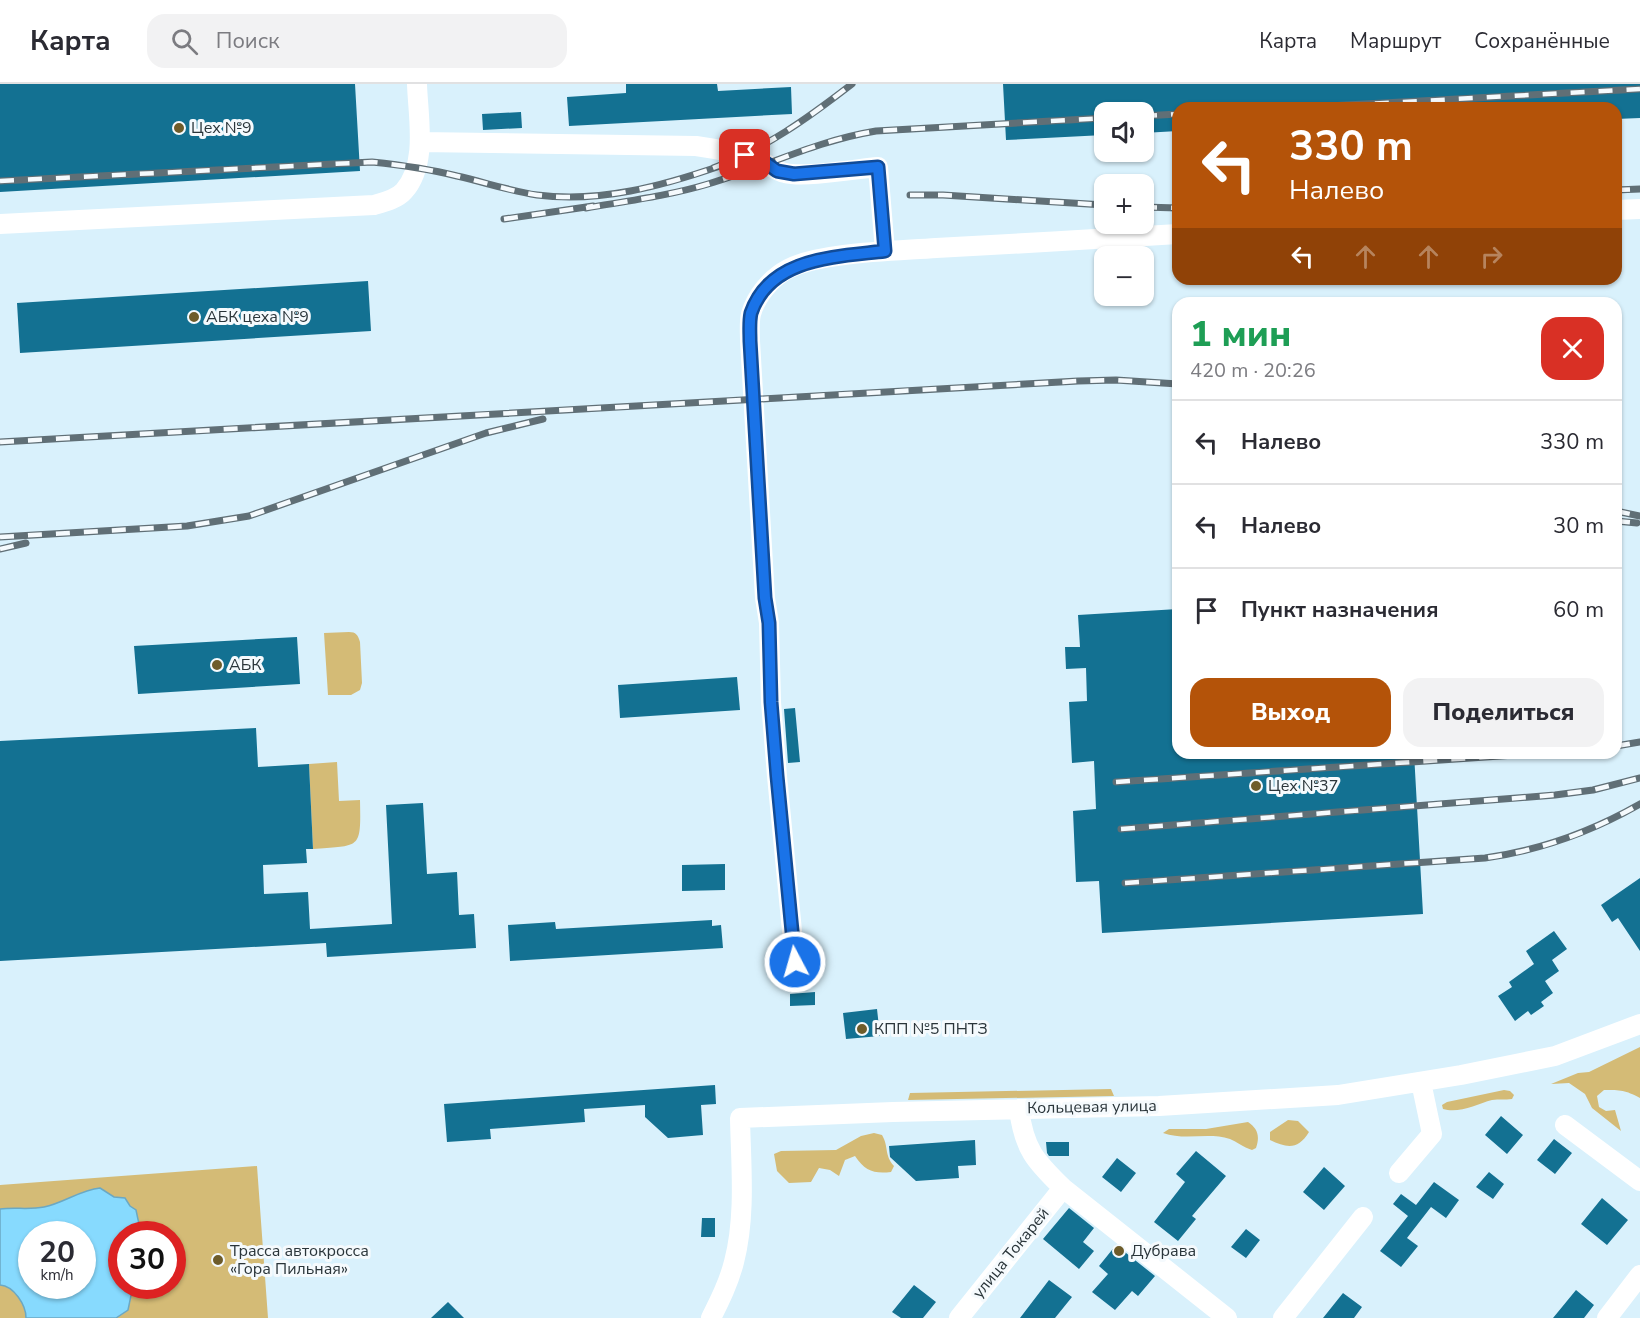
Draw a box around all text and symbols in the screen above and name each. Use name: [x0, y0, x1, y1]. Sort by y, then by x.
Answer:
search box: [147, 14, 567, 68]
text: Карта: [30, 22, 111, 60]
icon: search: [168, 25, 201, 58]
text: Поиск: [216, 26, 280, 56]
text: Карта: [1259, 27, 1317, 55]
text: Маршрут: [1350, 27, 1441, 55]
text: Сохранённые: [1474, 27, 1610, 55]
map controls: [1094, 102, 1154, 306]
button: sound: [1094, 102, 1154, 162]
place label: Цех №9: [191, 117, 252, 139]
text: 330 m: [1289, 118, 1413, 175]
marker: Цех №9: [172, 121, 186, 135]
icon: left: [1190, 126, 1268, 204]
pin: [719, 129, 770, 180]
icon: arrive: [728, 138, 761, 171]
text: Налево: [1289, 172, 1384, 209]
button: +: [1094, 174, 1154, 234]
icon: left: [1286, 240, 1319, 273]
icon: ahead: [1349, 240, 1382, 273]
icon: ahead: [1412, 240, 1445, 273]
icon: right: [1475, 240, 1508, 273]
button: −: [1094, 246, 1154, 306]
place label: АБК цеха №9: [206, 306, 309, 328]
marker: АБК цеха №9: [187, 310, 201, 324]
text: 1 мин: [1190, 310, 1291, 359]
button: close: [1541, 317, 1604, 380]
text: 420 m · 20:26: [1190, 357, 1316, 384]
icon: left: [1190, 426, 1223, 459]
text: Налево: [1241, 427, 1321, 457]
text: 330 m: [1540, 427, 1604, 457]
icon: left: [1190, 510, 1223, 543]
text: Налево: [1241, 511, 1321, 541]
text: 30 m: [1553, 511, 1604, 541]
icon: arrive: [1190, 594, 1223, 627]
text: Пункт назначения: [1241, 595, 1439, 625]
text: 60 m: [1553, 595, 1604, 625]
place label: АБК: [229, 654, 262, 676]
marker: АБК: [210, 658, 224, 672]
button: Выход: [1190, 678, 1391, 747]
button: Поделиться: [1403, 678, 1604, 747]
place label: Цех №37: [1268, 775, 1338, 797]
marker: Цех №37: [1249, 779, 1263, 793]
position arrow: [763, 930, 827, 994]
place label: КПП №5 ПНТЗ: [874, 1018, 988, 1040]
marker: КПП №5 ПНТЗ: [855, 1022, 869, 1036]
street label: Кольцевая улица: [1027, 1095, 1157, 1119]
street label: улица Токарей: [968, 1203, 1054, 1303]
speed limit sign: 30: [108, 1221, 186, 1299]
text: 20: [39, 1232, 75, 1273]
place label: Трасса автокросса «Гора Пильная»: [230, 1240, 369, 1280]
place label: Дубрава: [1131, 1240, 1196, 1262]
marker: Дубрава: [1112, 1244, 1126, 1258]
marker: Трасса автокросса «Гора Пильная»: [211, 1253, 225, 1267]
text: km/h: [40, 1265, 74, 1285]

